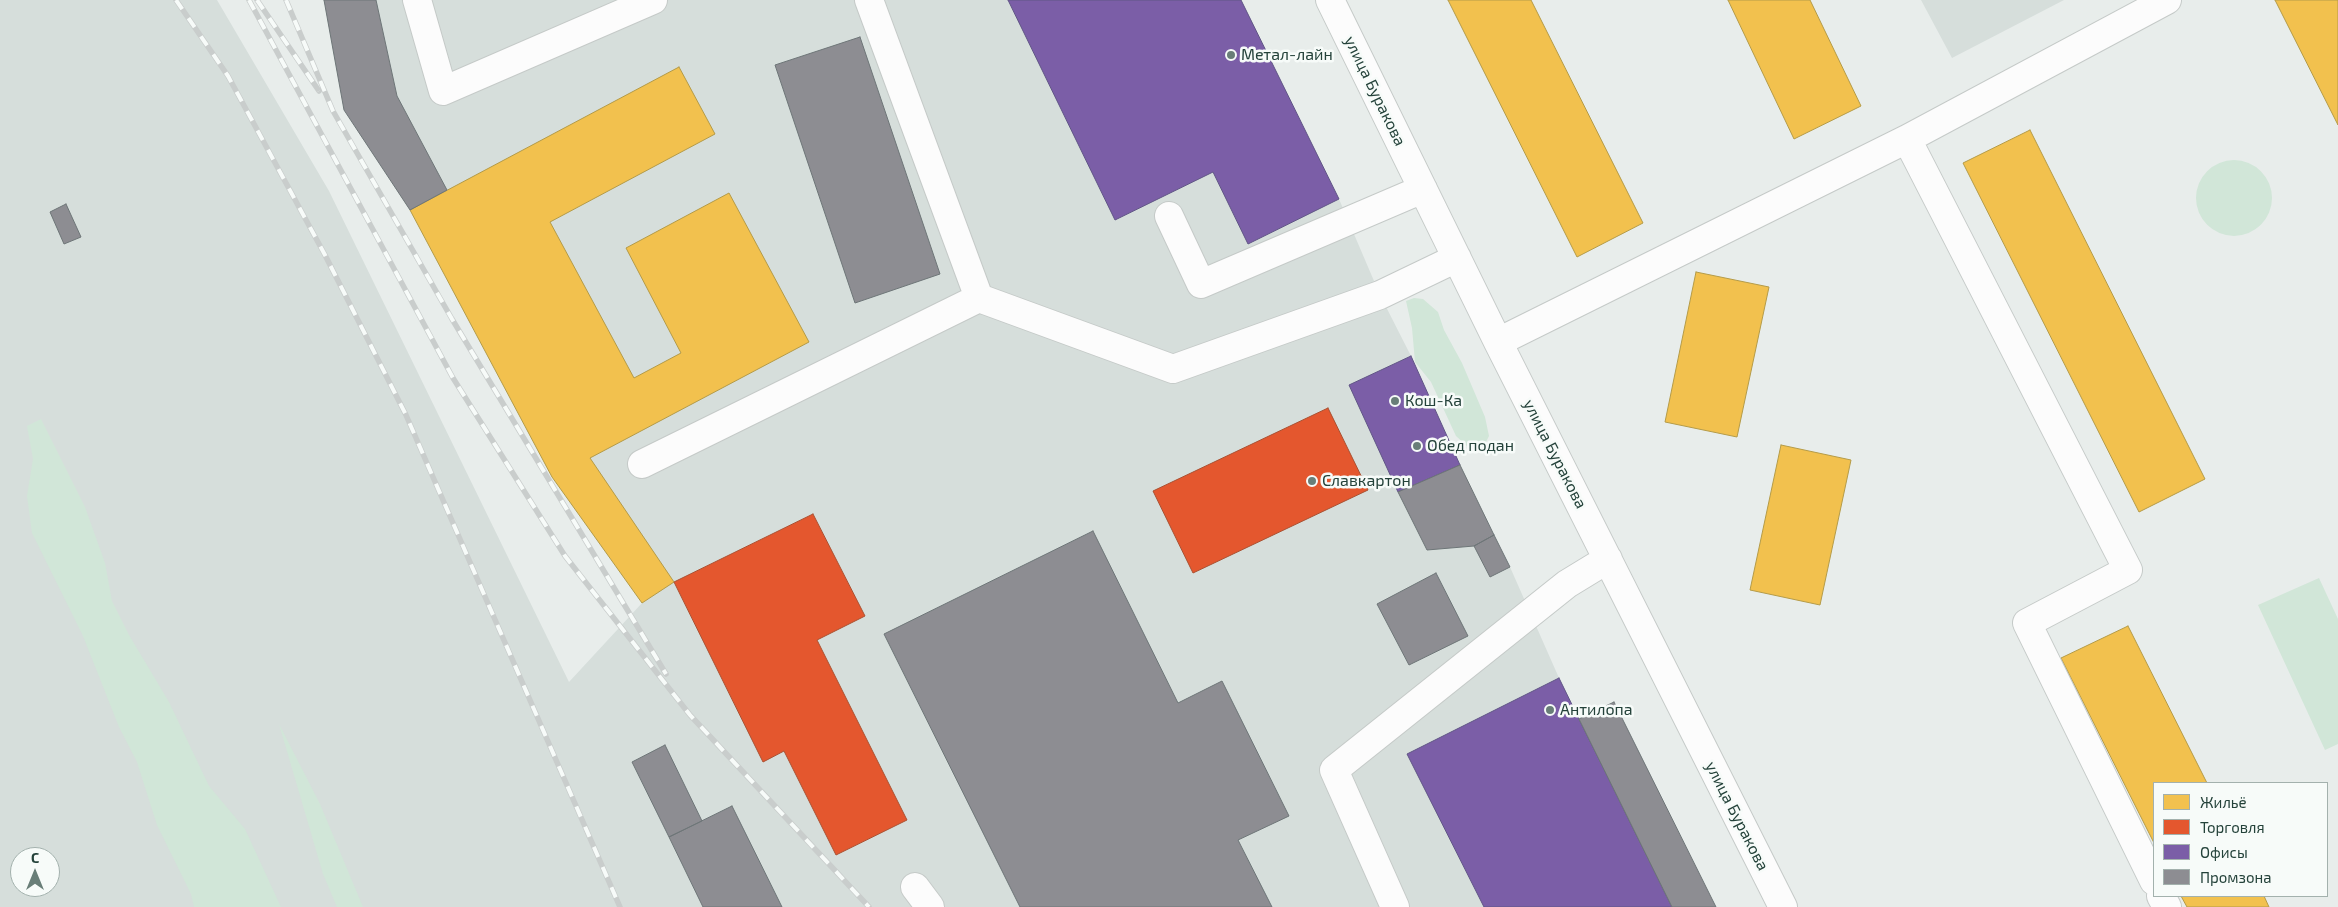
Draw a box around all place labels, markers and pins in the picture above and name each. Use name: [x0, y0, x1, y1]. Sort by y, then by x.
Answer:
place label: Метал-лайн: [1241, 45, 1333, 65]
marker: Метал-лайн: [1225, 49, 1237, 61]
place label: Кош-Ка: [1405, 391, 1462, 411]
marker: Кош-Ка: [1389, 395, 1401, 407]
place label: Обед подан: [1427, 436, 1514, 456]
marker: Обед подан: [1411, 440, 1423, 452]
place label: Славкартон: [1322, 471, 1411, 491]
marker: Славкартон: [1306, 475, 1318, 487]
place label: Антилопа: [1560, 700, 1633, 720]
marker: Антилопа: [1544, 704, 1556, 716]

